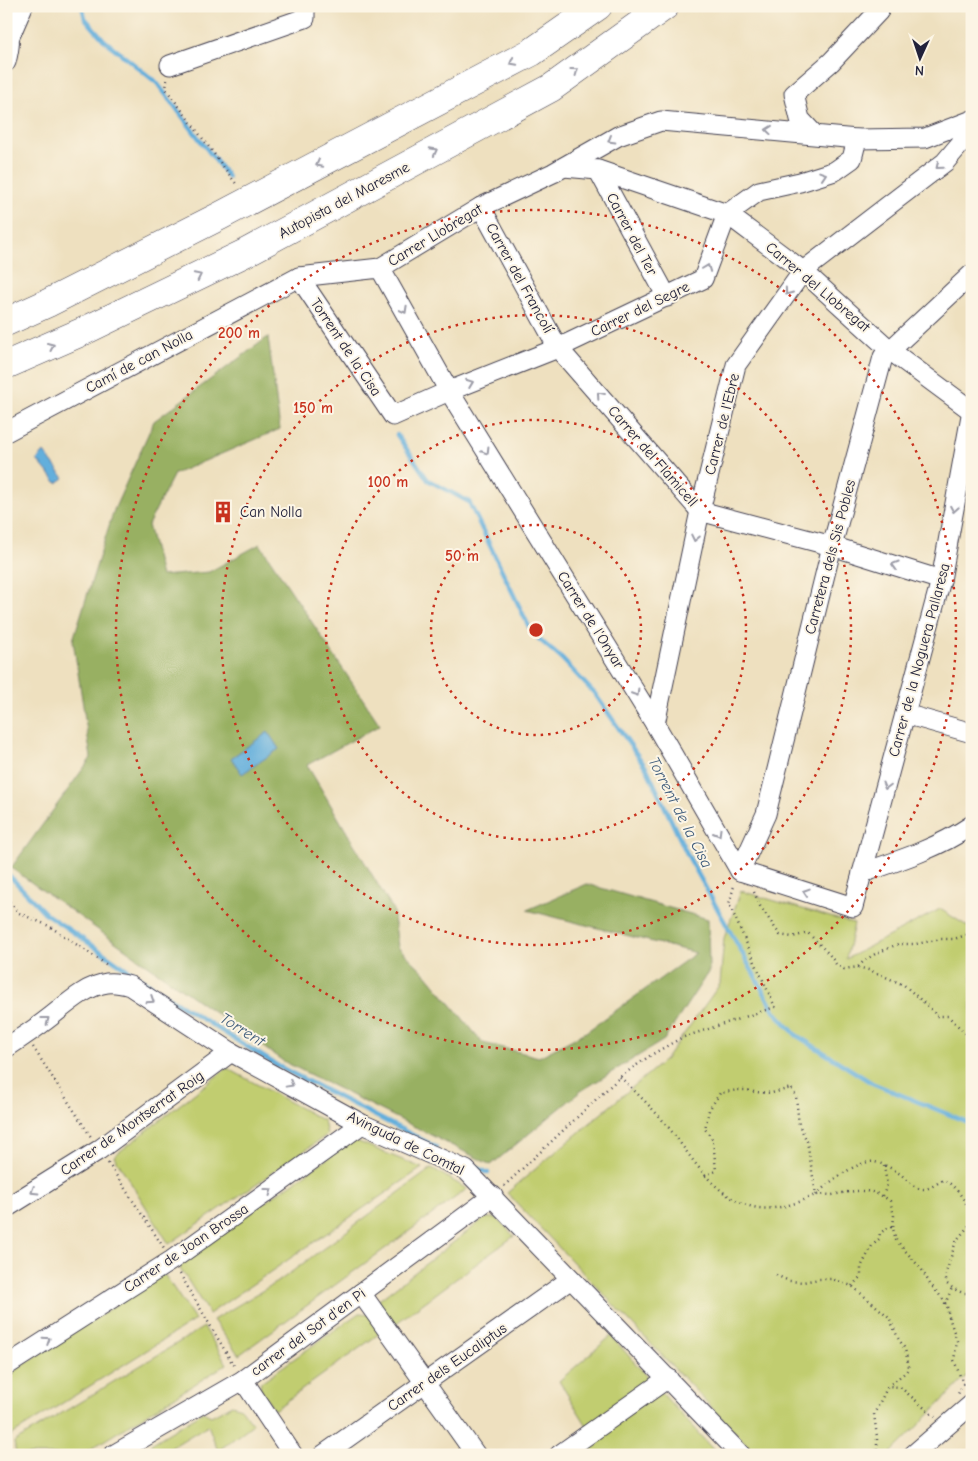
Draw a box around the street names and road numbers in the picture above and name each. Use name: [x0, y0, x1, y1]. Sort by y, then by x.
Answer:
street label: Autopista del Maresme: [275, 158, 413, 242]
street label: Carrer del Ter: [603, 190, 661, 278]
street label: Carrer Llobregat: [385, 199, 486, 270]
street label: Carrer del Francolí: [482, 220, 558, 337]
street label: Carrer del Llobregat: [762, 238, 874, 336]
street label: Carrer del Segre: [588, 277, 693, 341]
street label: Torrent de la Cisa: [307, 295, 385, 399]
street label: Camí de can Nolla: [82, 325, 196, 397]
street label: Carrer de l'Ebre: [701, 371, 743, 477]
street label: Carrer del Flamicell: [604, 402, 702, 510]
street label: Carretera dels Sis Pobles: [801, 478, 859, 636]
street label: Carrer de la Noguera Pallaresa: [884, 561, 954, 759]
street label: Carrer de l'Onyar: [554, 568, 628, 672]
street label: Carrer de Montserrat Roig: [57, 1067, 207, 1179]
street label: Avinguda de Comtal: [345, 1107, 467, 1179]
street label: Carrer de Joan Brossa: [120, 1200, 252, 1296]
street label: carrer del Sot d'en Pi: [247, 1284, 369, 1380]
street label: Carrer dels Eucaliptus: [384, 1319, 510, 1415]

